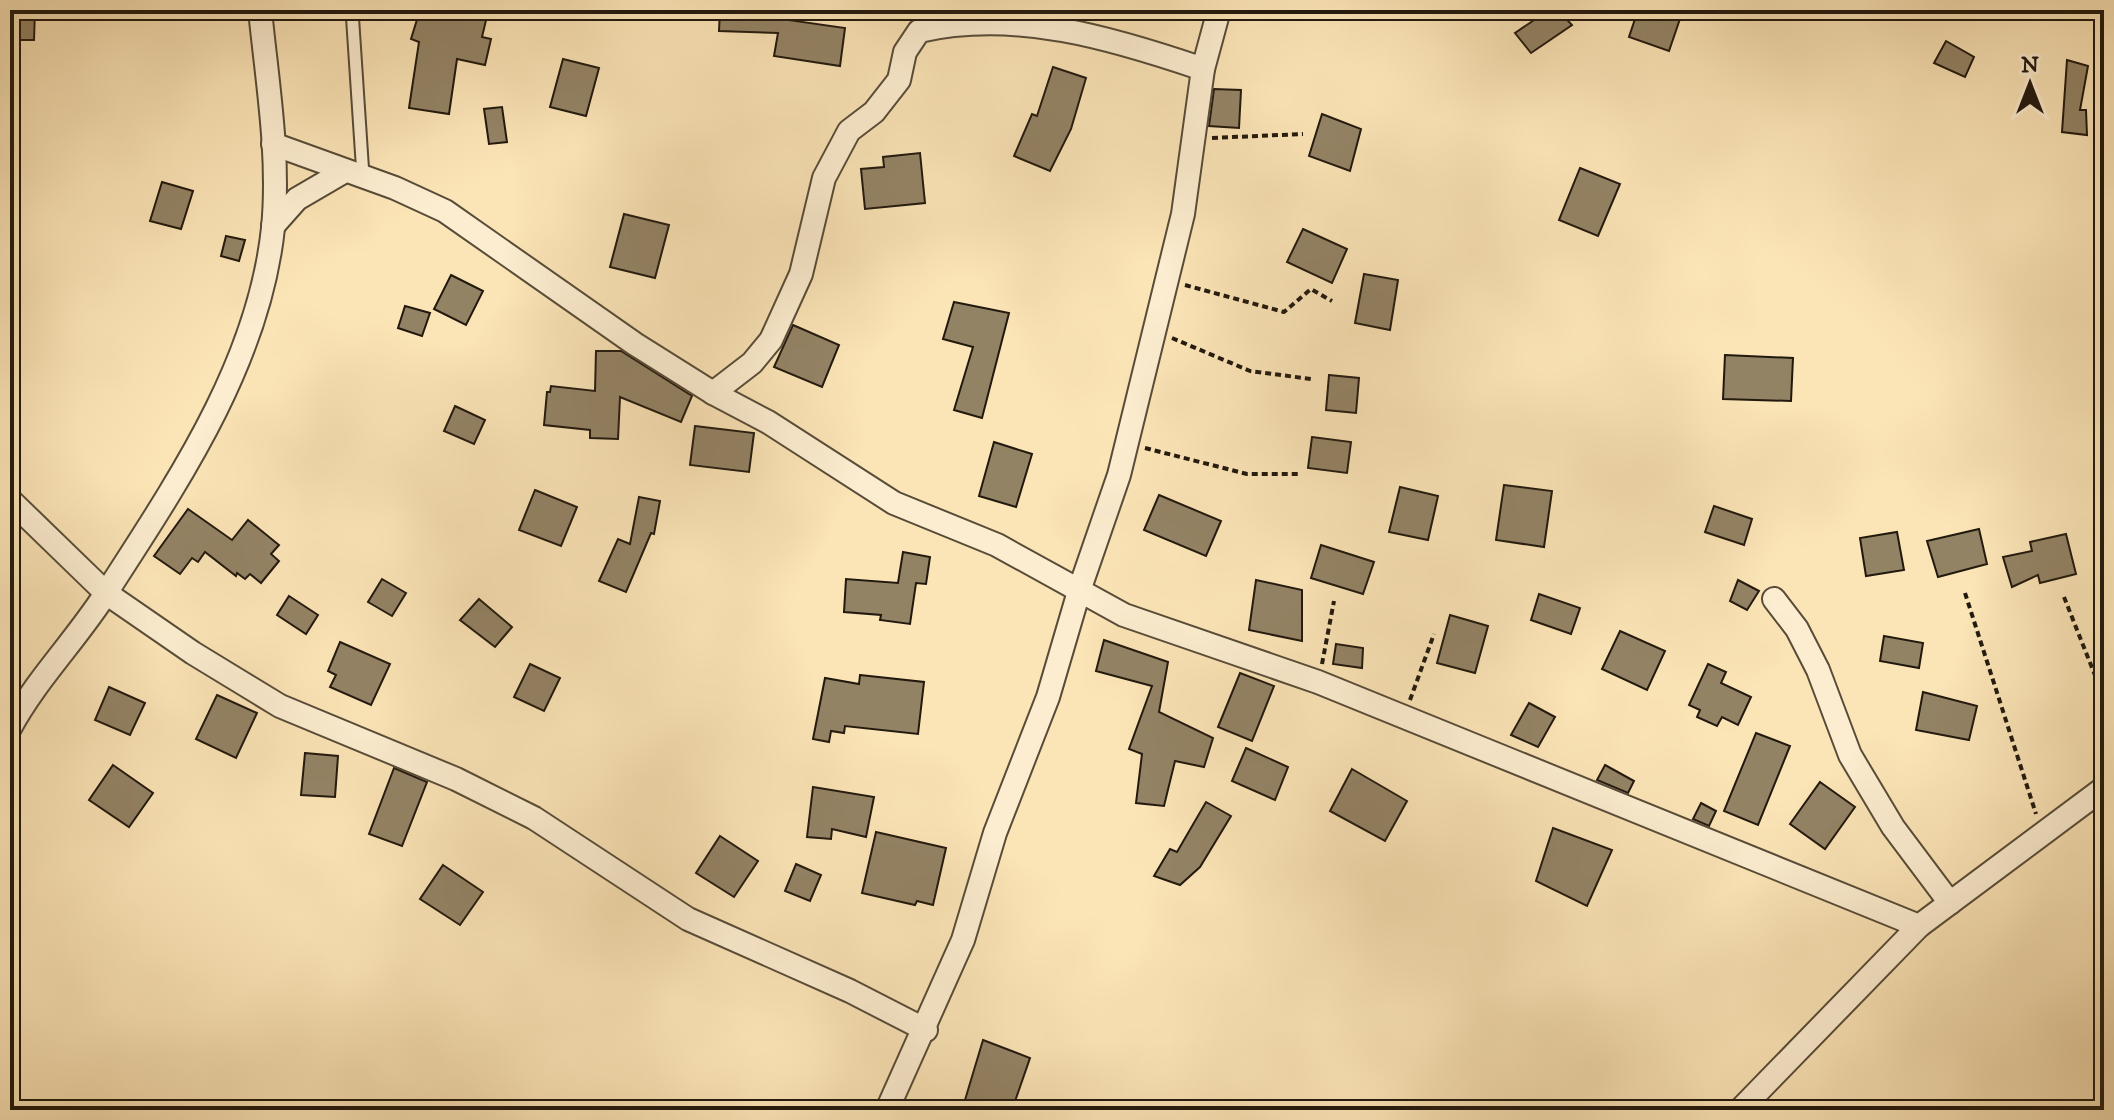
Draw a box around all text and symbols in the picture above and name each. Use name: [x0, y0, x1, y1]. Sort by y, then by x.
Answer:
north arrow: [1990, 44, 2070, 124]
text: N: [2021, 52, 2039, 79]

